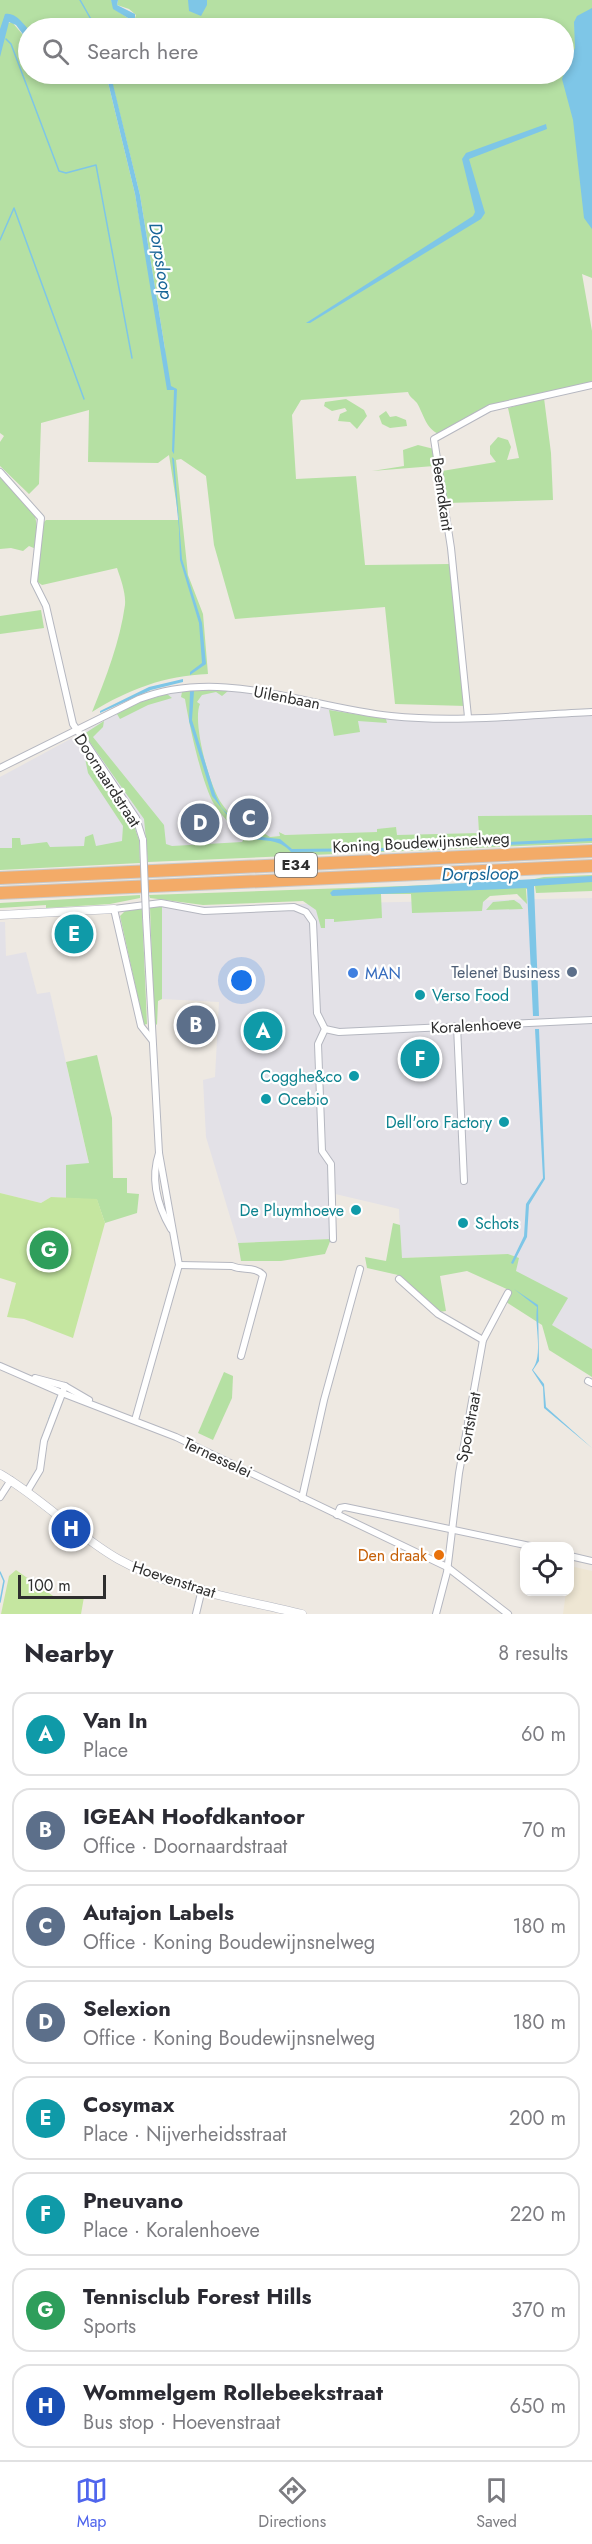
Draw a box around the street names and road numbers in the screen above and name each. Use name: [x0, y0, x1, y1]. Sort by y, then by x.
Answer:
street label: Beemdkant: [426, 456, 459, 532]
street label: Uilenbaan: [252, 680, 322, 715]
street label: Doornaardstraat: [69, 729, 147, 832]
street label: Koning Boudewijnsnelweg: [332, 826, 510, 859]
road number: E34: [275, 853, 317, 877]
street label: Koralenhoeve: [430, 1012, 522, 1039]
street label: Sportstraat: [450, 1390, 487, 1464]
street label: Ternesselei: [180, 1432, 256, 1483]
street label: Hoevenstraat: [129, 1555, 219, 1604]

